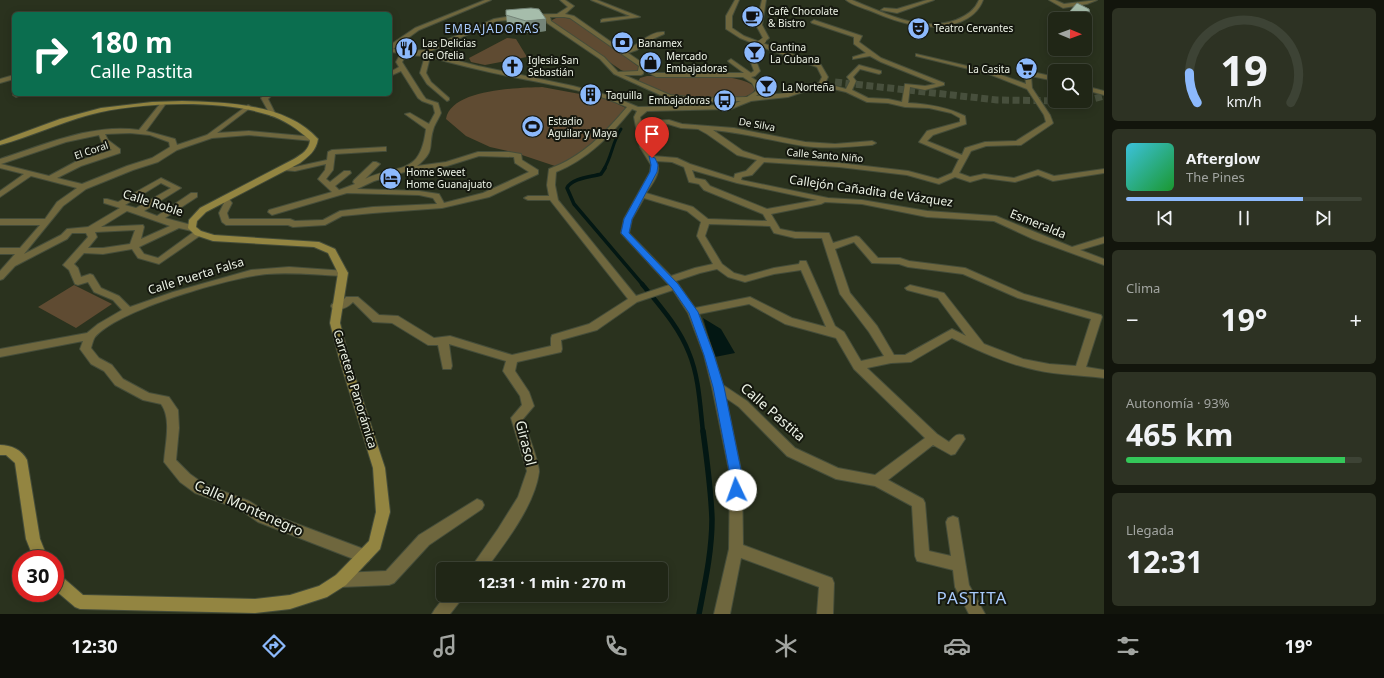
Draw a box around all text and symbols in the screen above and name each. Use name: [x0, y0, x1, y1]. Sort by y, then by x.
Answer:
cafe icon: Cafè Chocolate & Bistro: [740, 4, 766, 30]
place label: Cafè Chocolate & Bistro: [768, 4, 839, 30]
north arrow: [1048, 12, 1092, 56]
map controls: [1048, 12, 1092, 108]
theatre icon: Teatro Cervantes: [906, 15, 932, 41]
district label: EMBAJADORAS: [444, 20, 540, 37]
place label: Teatro Cervantes: [934, 21, 1014, 35]
text: 180 m: [90, 23, 173, 61]
icon: right: [24, 28, 76, 80]
bank icon: Banamex: [610, 30, 636, 56]
restaurant icon: Las Delicias de Ofelia: [394, 36, 420, 62]
place label: Las Delicias de Ofelia: [422, 36, 476, 62]
place label: Banamex: [638, 36, 683, 50]
bar icon: Cantina La Cubana: [742, 40, 768, 66]
place label: Cantina La Cubana: [770, 40, 820, 66]
text: 19: [1220, 41, 1268, 97]
shop icon: Mercado Embajadoras: [638, 49, 664, 75]
place label: Mercado Embajadoras: [666, 49, 728, 75]
church icon: Iglesia San Sebastián: [499, 53, 525, 79]
place label: Iglesia San Sebastián: [528, 53, 579, 79]
supermarket icon: La Casita: [1013, 56, 1039, 82]
text: Calle Pastita: [90, 59, 193, 83]
place label: La Casita: [968, 62, 1010, 76]
button: search: [1048, 64, 1092, 108]
bar icon: La Norteña: [753, 74, 779, 100]
place label: La Norteña: [782, 80, 834, 94]
building icon: Taquilla: [577, 82, 603, 108]
bus stop icon: Embajadoras: [712, 87, 738, 113]
place label: Taquilla: [606, 88, 642, 102]
text: km/h: [1226, 91, 1262, 110]
place label: Embajadoras: [649, 93, 710, 107]
sports icon: Estadio Aguilar y Maya: [520, 114, 546, 140]
place label: Estadio Aguilar y Maya: [548, 114, 617, 140]
street label: De Silva: [738, 114, 776, 134]
pin: [635, 117, 669, 158]
icon: arrive: [641, 123, 663, 145]
street label: El Coral: [72, 138, 110, 162]
street label: Calle Santo Niño: [786, 145, 864, 165]
text: Afterglow: [1186, 148, 1260, 168]
hotel icon: Home Sweet Home Guanajuato: [378, 165, 404, 191]
place label: Home Sweet Home Guanajuato: [406, 165, 492, 191]
text: The Pines: [1186, 168, 1245, 186]
street label: Callejón Cañadita de Vázquez: [788, 171, 954, 210]
street label: Calle Roble: [121, 185, 186, 220]
street label: Esmeralda: [1008, 205, 1069, 242]
icon: previous: [1154, 207, 1176, 229]
icon: pause: [1233, 207, 1255, 229]
icon: next: [1312, 207, 1334, 229]
street label: Calle Puerta Falsa: [146, 253, 246, 298]
text: Clima: [1126, 279, 1160, 297]
text: 19°: [1220, 299, 1268, 340]
text: −: [1126, 304, 1139, 334]
text: +: [1349, 304, 1362, 334]
street label: Carretera Panorámica: [329, 327, 382, 450]
street label: Calle Pastita: [737, 378, 810, 445]
text: Autonomía · 93%: [1126, 394, 1230, 412]
text: 465 km: [1126, 414, 1233, 455]
street label: Girasol: [512, 418, 541, 467]
position arrow: [715, 469, 757, 511]
street label: Calle Montenegro: [192, 475, 307, 540]
text: Llegada: [1126, 521, 1174, 539]
text: 12:31: [1126, 541, 1203, 582]
speed limit sign: 30: [12, 550, 64, 602]
text: 12:31 · 1 min · 270 m: [478, 572, 626, 592]
district label: PASTITA: [937, 586, 1007, 609]
icon: directions: [260, 632, 288, 660]
icon: music: [431, 632, 459, 660]
icon: phone: [602, 632, 630, 660]
icon: climate: [772, 632, 800, 660]
icon: car: [943, 632, 971, 660]
icon: filters: [1114, 632, 1142, 660]
text: 12:30: [71, 634, 118, 658]
text: 19°: [1284, 634, 1313, 658]

